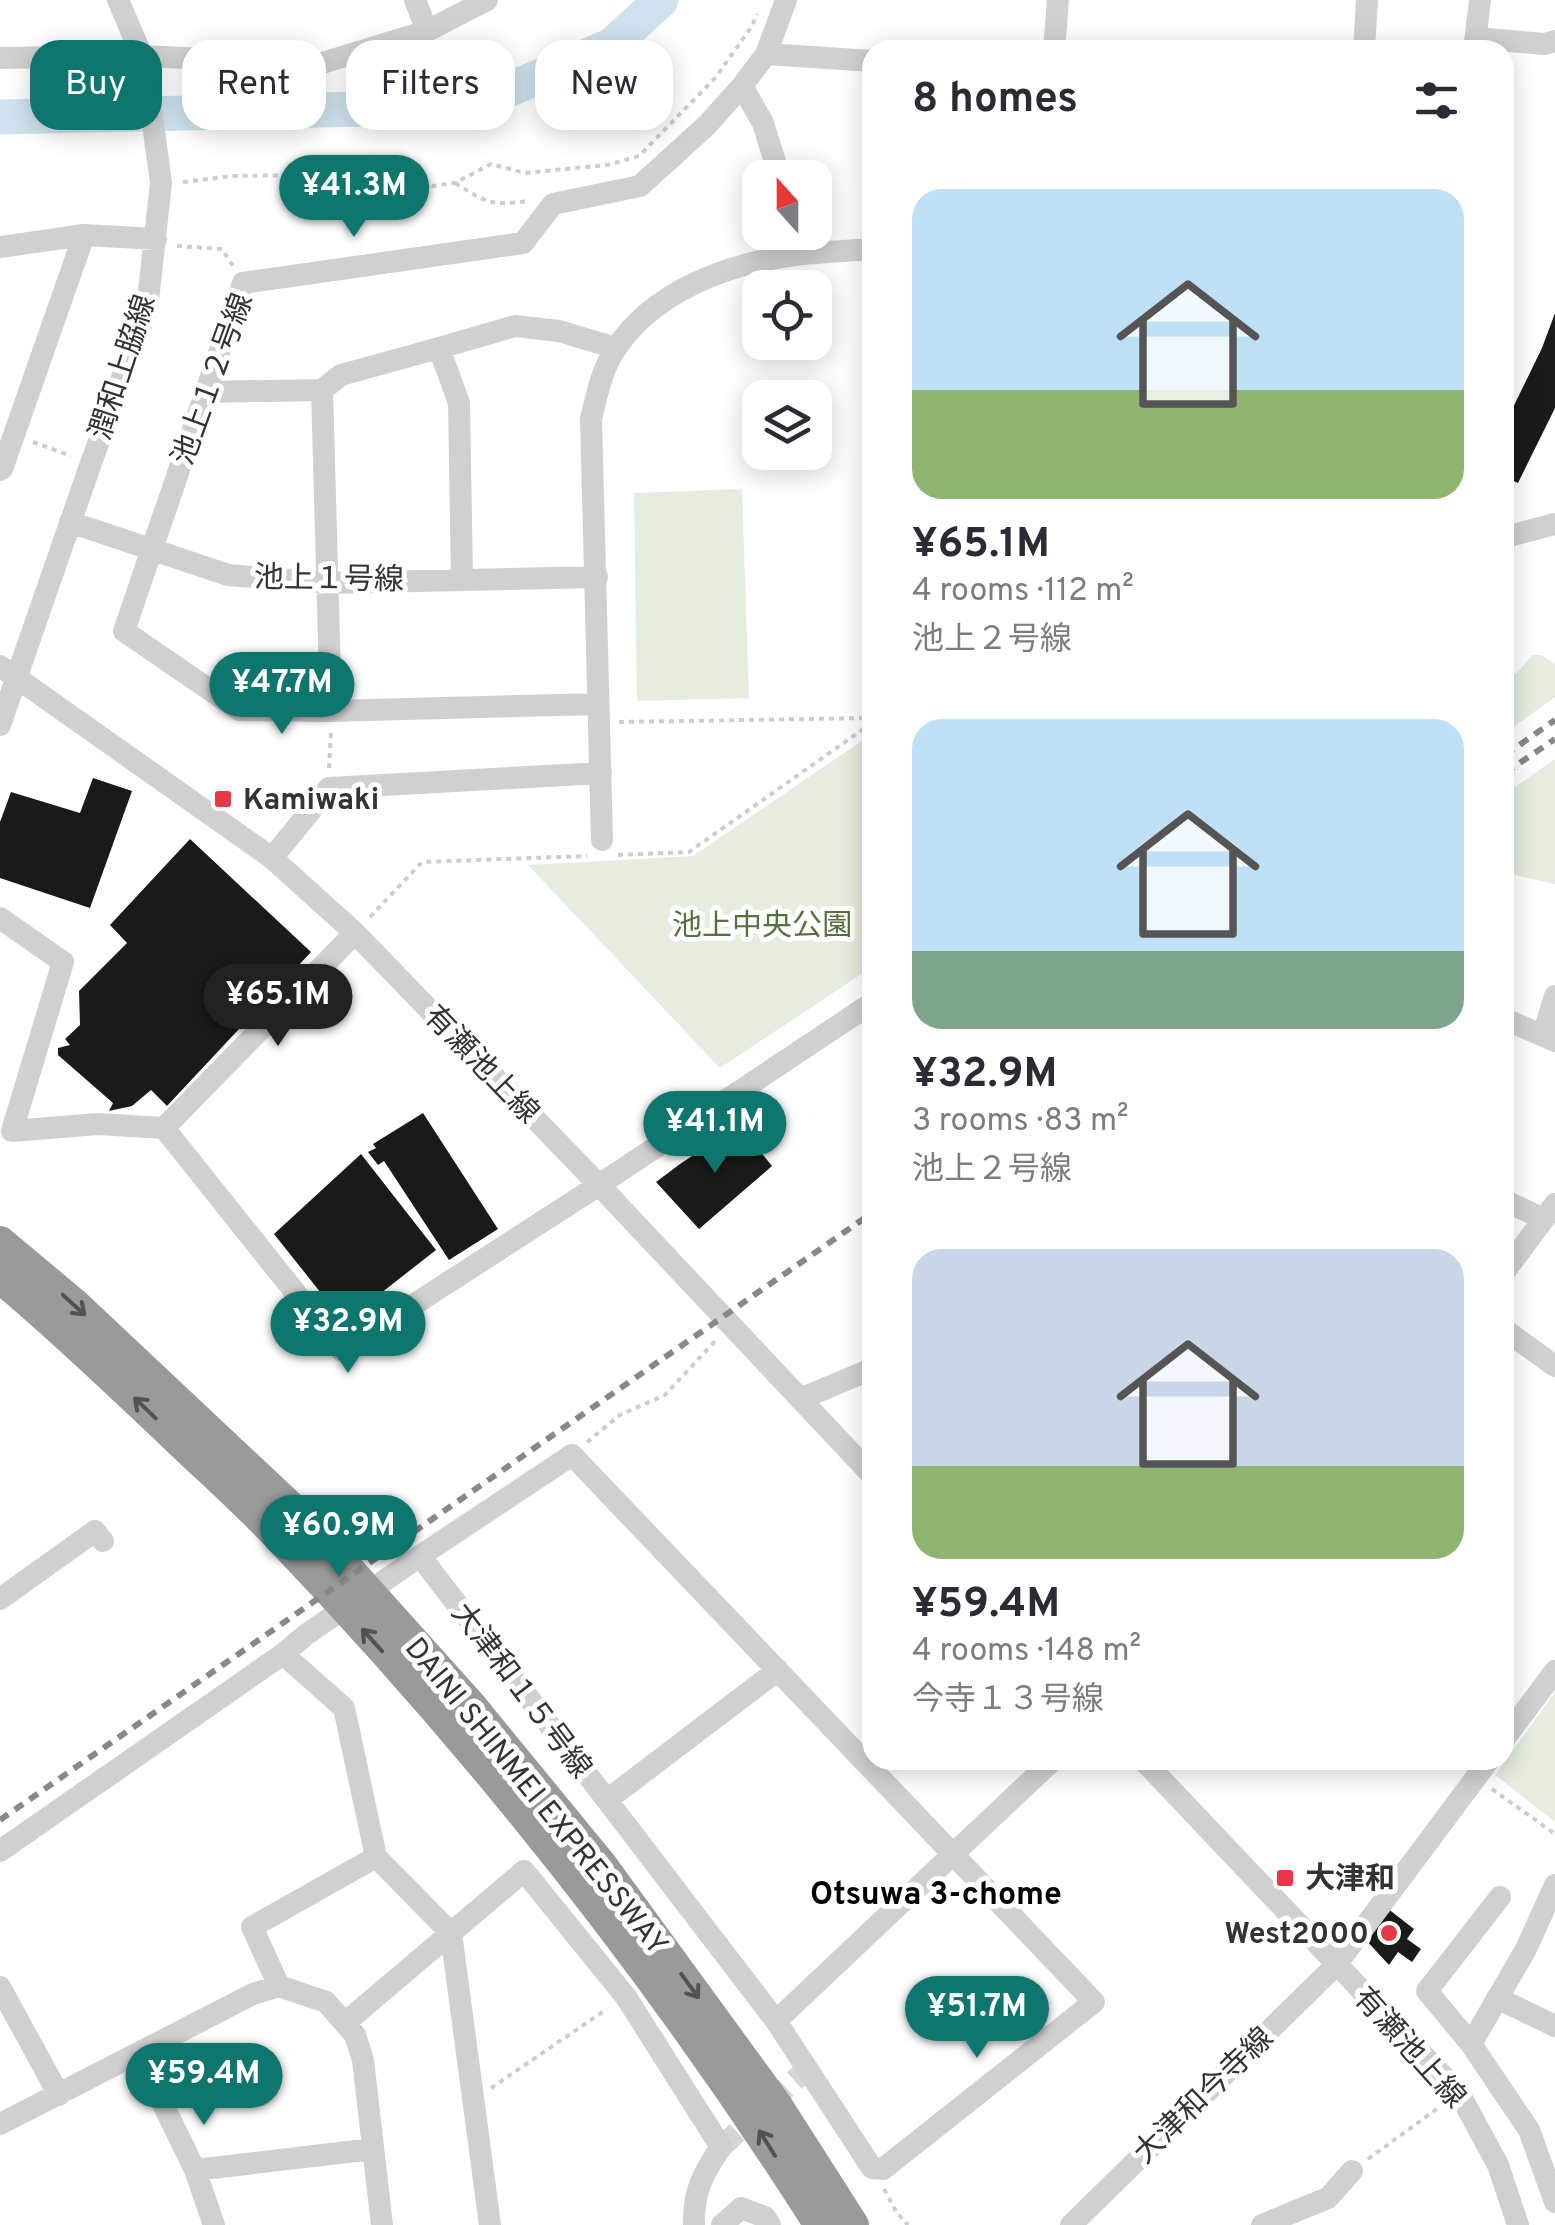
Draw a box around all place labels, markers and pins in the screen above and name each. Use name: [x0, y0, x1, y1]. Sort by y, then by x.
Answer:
pin: ¥41.3M: [273, 155, 435, 240]
pin: ¥47.7M: [201, 652, 363, 737]
place label: Kamiwaki: [243, 783, 379, 820]
marker: Kamiwaki: [212, 788, 234, 810]
pin: ¥65.1M: [197, 964, 359, 1049]
pin: ¥41.1M: [634, 1091, 796, 1176]
pin: ¥32.9M: [267, 1291, 429, 1376]
pin: ¥60.9M: [258, 1495, 420, 1580]
place label: 大津和: [1305, 1862, 1395, 1899]
marker: 大津和: [1274, 1867, 1296, 1889]
place label: West2000: [1225, 1917, 1369, 1954]
marker: West2000: [1378, 1922, 1400, 1944]
pin: ¥51.7M: [896, 1976, 1058, 2061]
pin: ¥59.4M: [123, 2043, 285, 2128]

